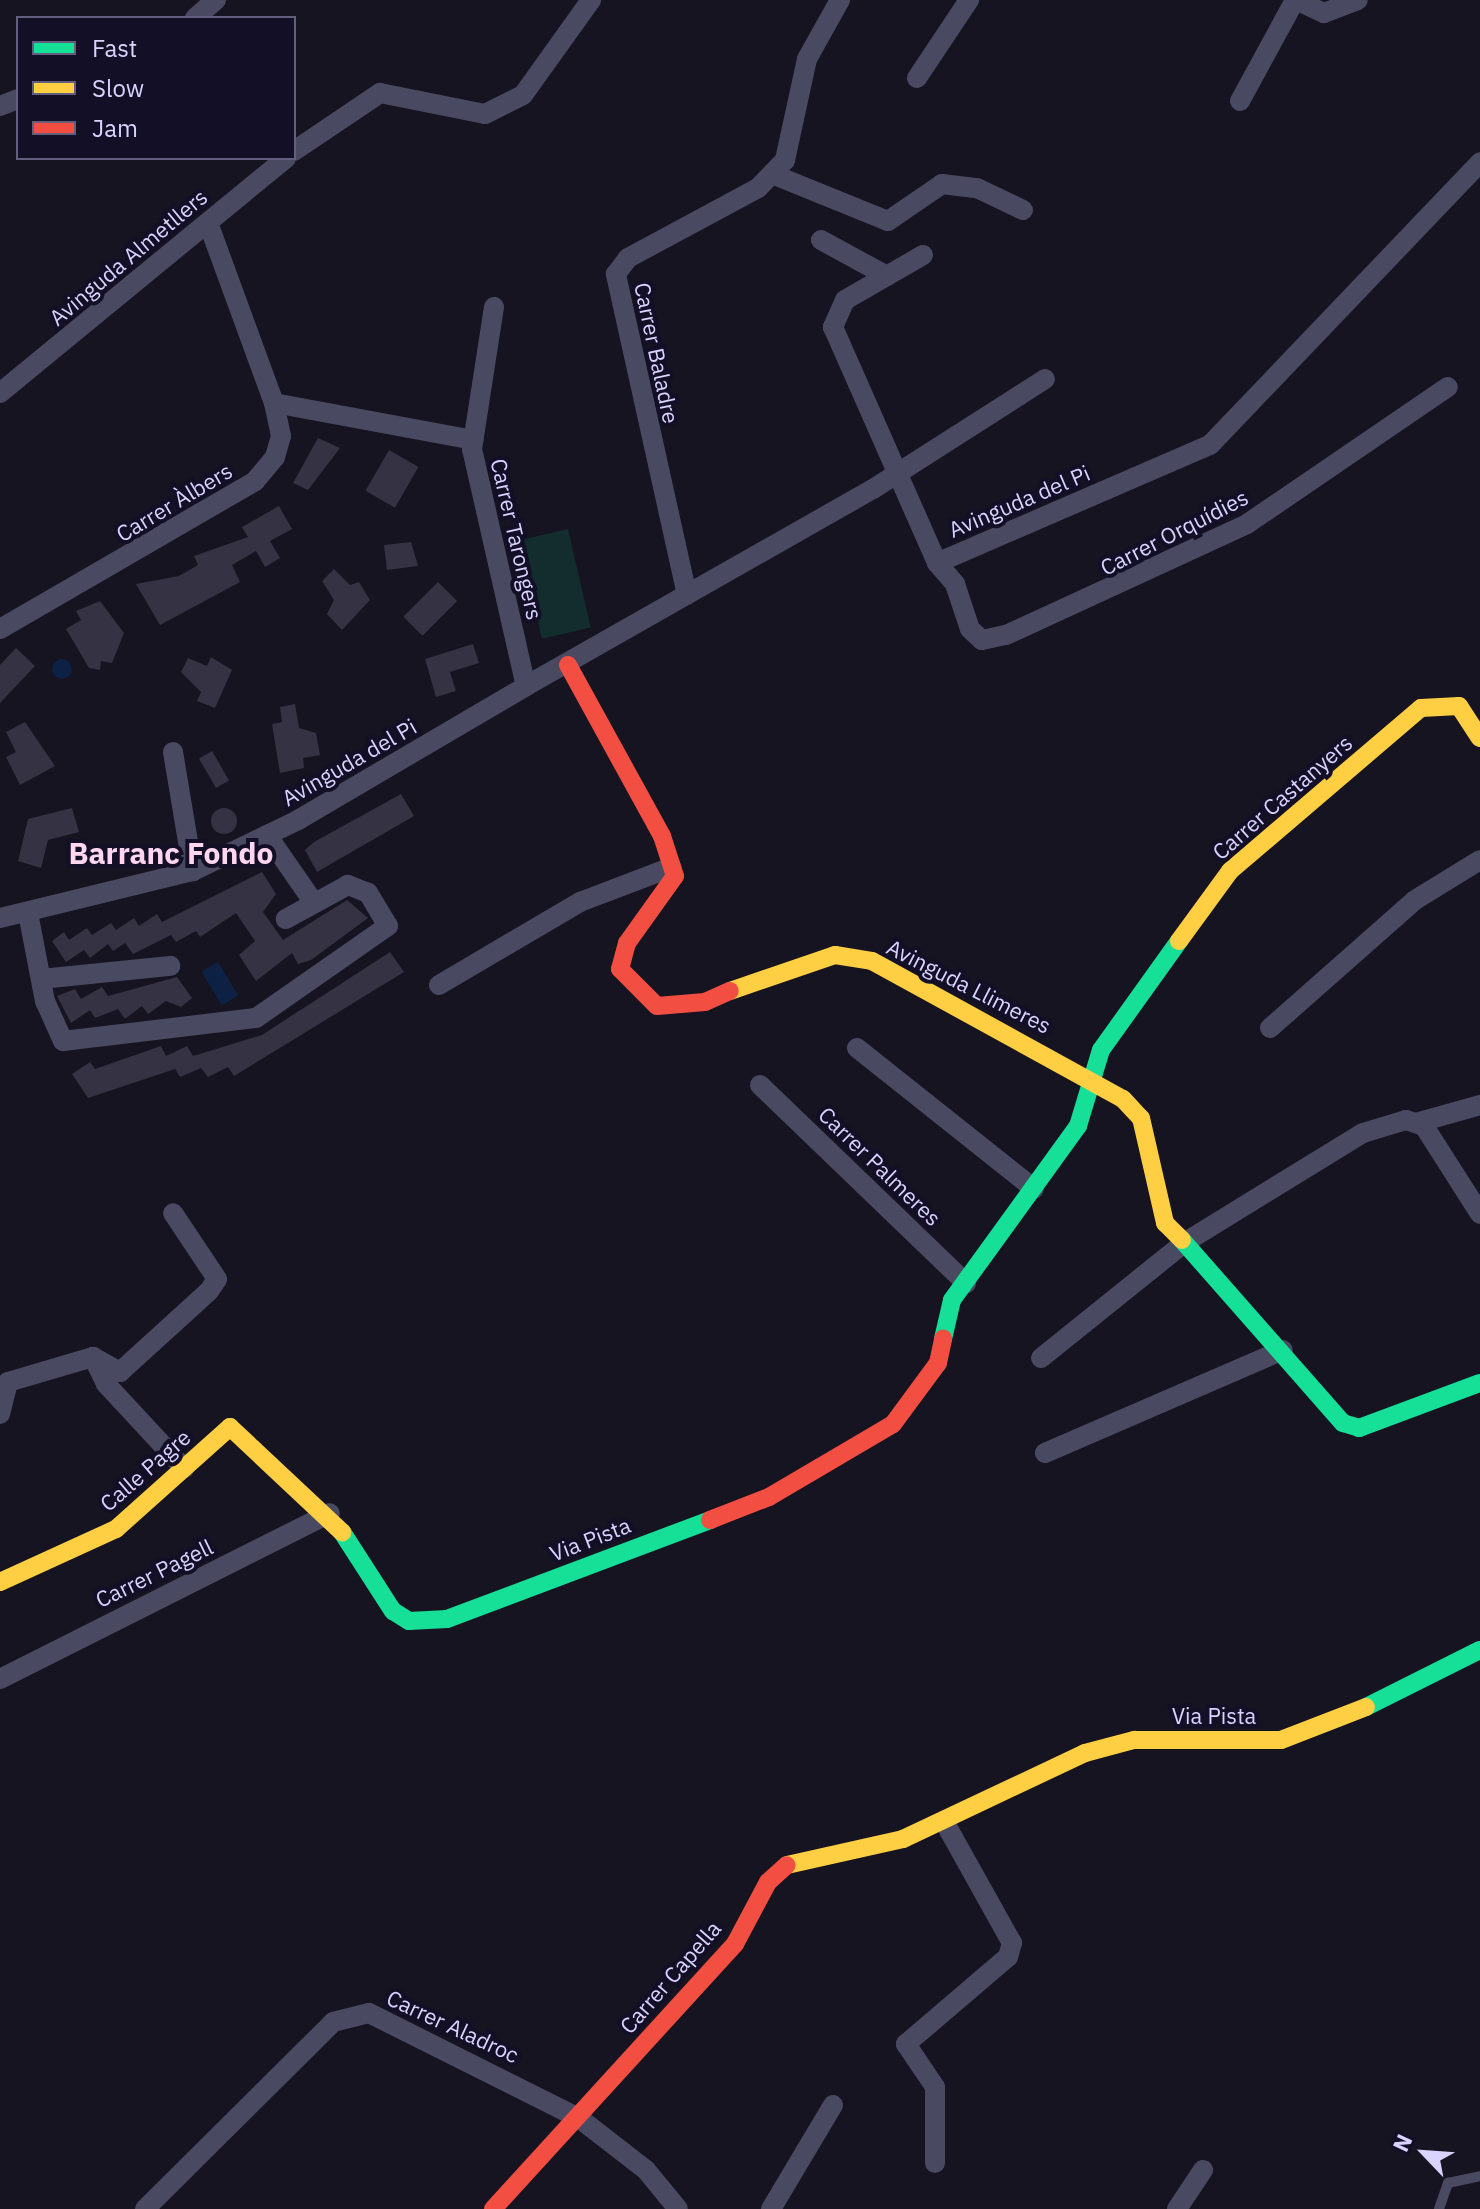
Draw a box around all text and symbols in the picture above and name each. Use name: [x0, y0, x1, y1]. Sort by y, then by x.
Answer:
legend: [16, 16, 296, 160]
text: Fast: [92, 32, 137, 64]
text: Slow: [92, 72, 144, 104]
text: Jam: [92, 112, 138, 144]
street label: Avinguda Almetllers: [44, 183, 212, 331]
street label: Carrer Baladre: [629, 280, 685, 426]
street label: Carrer Tarongers: [486, 456, 548, 622]
street label: Carrer Àlbers: [111, 457, 237, 547]
street label: Avinguda del Pi: [944, 459, 1094, 543]
street label: Carrer Orquídies: [1096, 483, 1252, 581]
street label: Avinguda del Pi: [277, 713, 421, 811]
street label: Carrer Castanyers: [1207, 729, 1357, 865]
district label: Barranc Fondo: [69, 835, 273, 871]
street label: Avinguda Llimeres: [882, 933, 1056, 1039]
street label: Carrer Palmeres: [813, 1101, 947, 1231]
street label: Calle Pagre: [94, 1424, 196, 1516]
street label: Via Pista: [546, 1511, 634, 1567]
street label: Carrer Pagell: [91, 1533, 217, 1613]
street label: Via Pista: [1172, 1703, 1256, 1729]
street label: Carrer Capella: [614, 1915, 726, 2039]
street label: Carrer Aladroc: [383, 1984, 523, 2068]
north arrow: [1384, 2113, 1464, 2193]
text: N: [1385, 2129, 1418, 2156]

